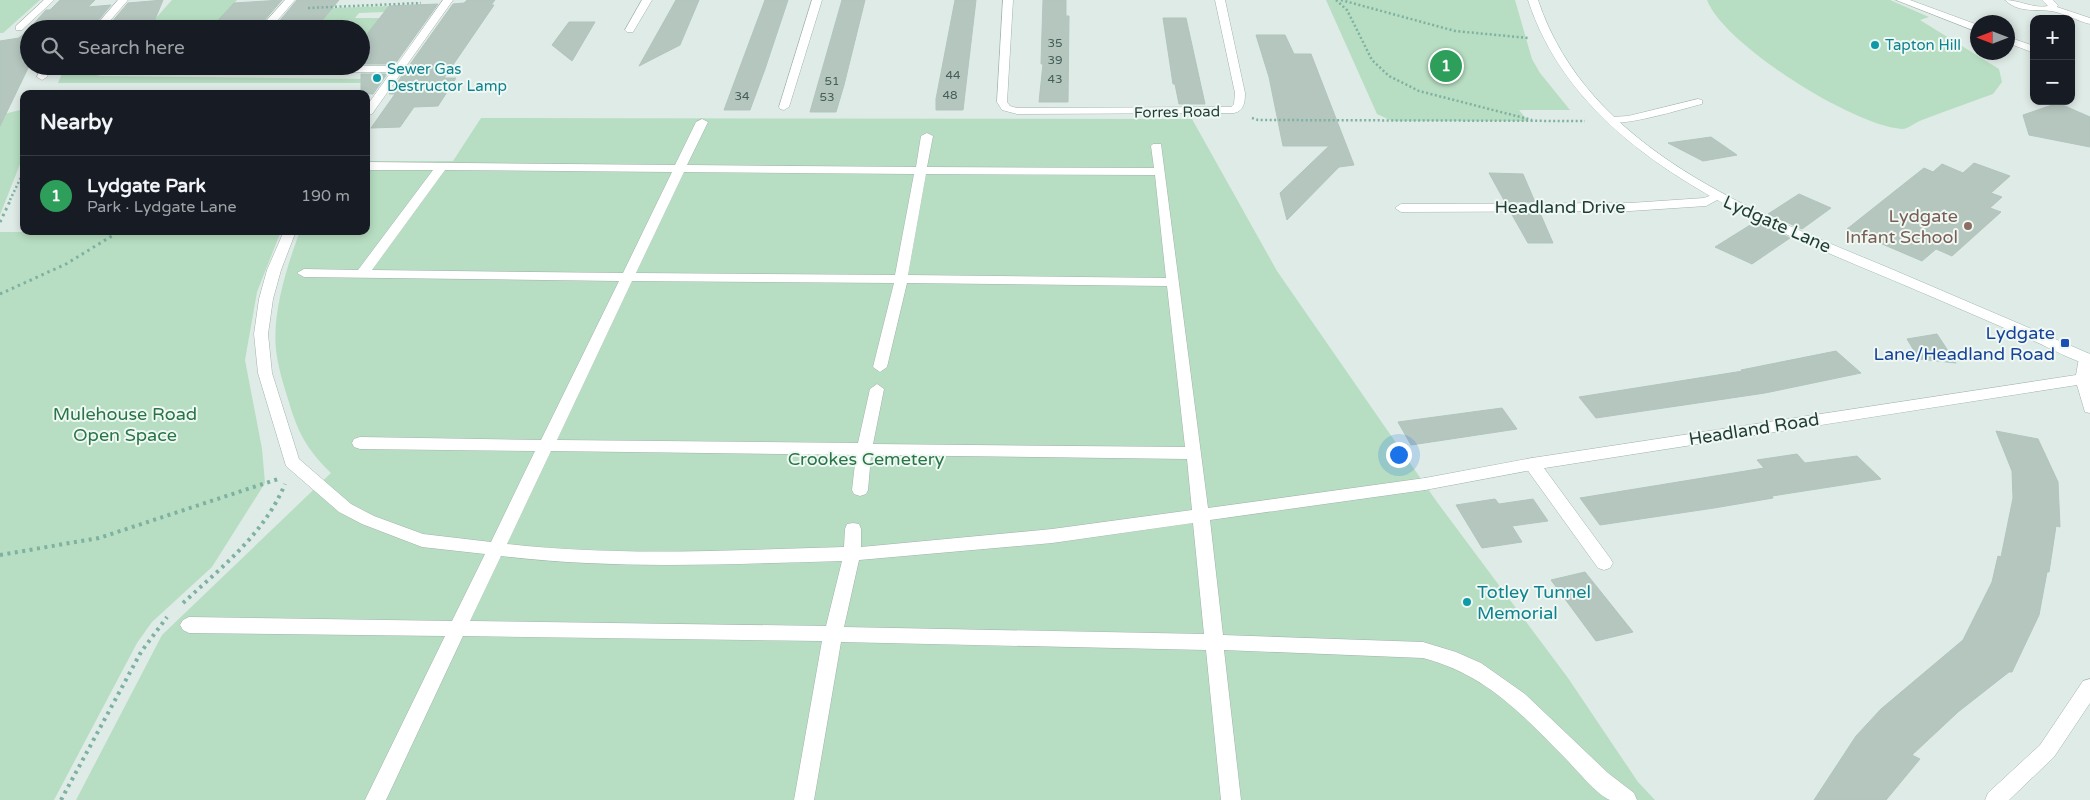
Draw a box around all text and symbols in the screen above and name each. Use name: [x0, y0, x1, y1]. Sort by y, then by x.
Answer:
north arrow: [1970, 15, 2015, 60]
map controls: [2030, 15, 2075, 105]
button: +: [2030, 15, 2075, 60]
search box: [20, 20, 370, 75]
icon: search: [38, 34, 66, 62]
house number: 35: [1047, 36, 1063, 50]
place label: Tapton Hill: [1885, 36, 1961, 54]
text: Search here: [78, 37, 185, 59]
marker: Tapton Hill: [1869, 39, 1881, 51]
pin: 1: [1430, 47, 1462, 85]
house number: 39: [1047, 53, 1063, 67]
place label: Sewer Gas Destructor Lamp: [387, 60, 507, 95]
button: −: [2030, 60, 2075, 105]
house number: 44: [945, 68, 961, 82]
marker: Sewer Gas Destructor Lamp: [371, 72, 383, 84]
house number: 43: [1047, 72, 1063, 86]
house number: 51: [824, 74, 840, 88]
house number: 48: [942, 88, 958, 102]
house number: 34: [734, 89, 750, 103]
house number: 53: [819, 90, 835, 104]
street label: Forres Road: [1134, 102, 1220, 122]
text: Nearby: [40, 110, 113, 135]
text: Lydgate Park: [87, 175, 206, 197]
text: 1: [51, 186, 61, 206]
text: 190 m: [301, 186, 350, 206]
street label: Lydgate Lane: [1720, 190, 1834, 258]
street label: Headland Drive: [1495, 196, 1625, 218]
text: Park · Lydgate Lane: [87, 197, 237, 217]
place label: Lydgate Infant School: [1845, 205, 1958, 248]
marker: Lydgate Infant School: [1962, 220, 1974, 232]
place label: Lydgate Lane/Headland Road: [1874, 322, 2055, 365]
marker: Lydgate Lane/Headland Road: [2059, 337, 2071, 349]
park label: Mulehouse Road Open Space: [53, 403, 197, 446]
street label: Headland Road: [1687, 408, 1821, 450]
your location: [1386, 442, 1412, 468]
park label: Crookes Cemetery: [788, 448, 945, 470]
place label: Totley Tunnel Memorial: [1477, 581, 1591, 624]
marker: Totley Tunnel Memorial: [1461, 596, 1473, 608]

